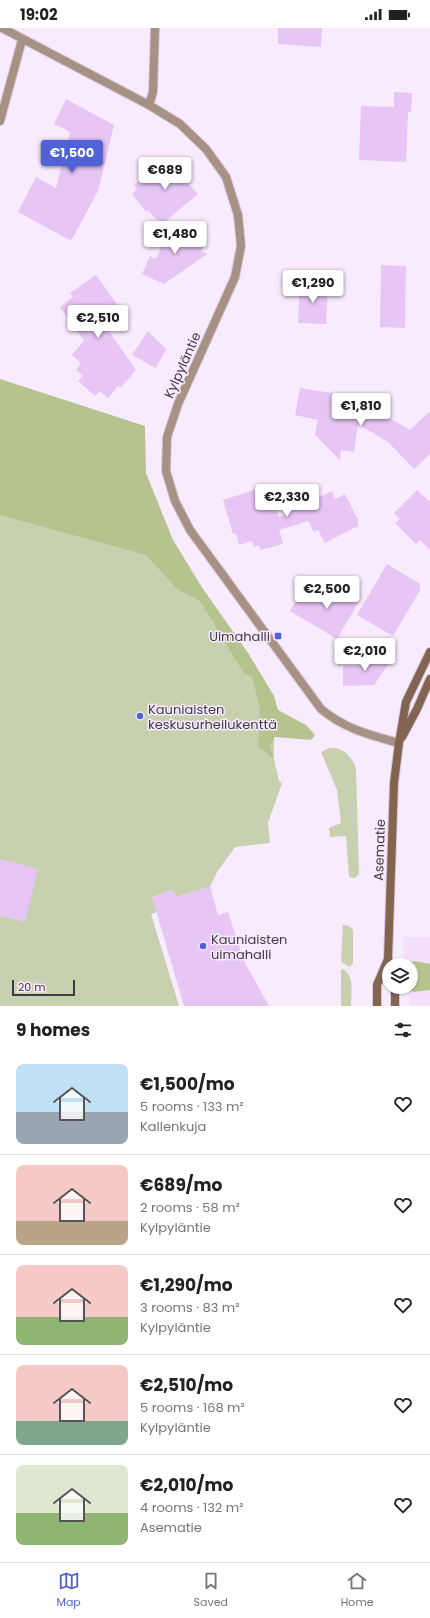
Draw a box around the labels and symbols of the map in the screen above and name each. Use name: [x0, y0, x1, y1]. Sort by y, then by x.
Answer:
pin: €1,500: [39, 140, 105, 174]
pin: €689: [141, 157, 189, 191]
pin: €1,480: [142, 221, 208, 255]
pin: €1,290: [280, 270, 346, 304]
pin: €2,510: [65, 305, 131, 339]
street label: Kylpyläntie: [159, 329, 206, 401]
pin: €1,810: [328, 393, 394, 427]
pin: €2,330: [254, 484, 320, 518]
pin: €2,500: [294, 576, 360, 610]
place label: Uimahalli: [209, 627, 270, 646]
marker: Uimahalli: [273, 631, 283, 641]
pin: €2,010: [332, 638, 398, 672]
place label: Kauniaisten keskusurheilukenttä: [148, 700, 277, 734]
marker: Kauniaisten keskusurheilukenttä: [135, 711, 145, 721]
street label: Asematie: [369, 819, 390, 881]
place label: Kauniaisten uimahalli: [211, 930, 287, 964]
marker: Kauniaisten uimahalli: [198, 941, 208, 951]
scale bar: [12, 978, 75, 997]

